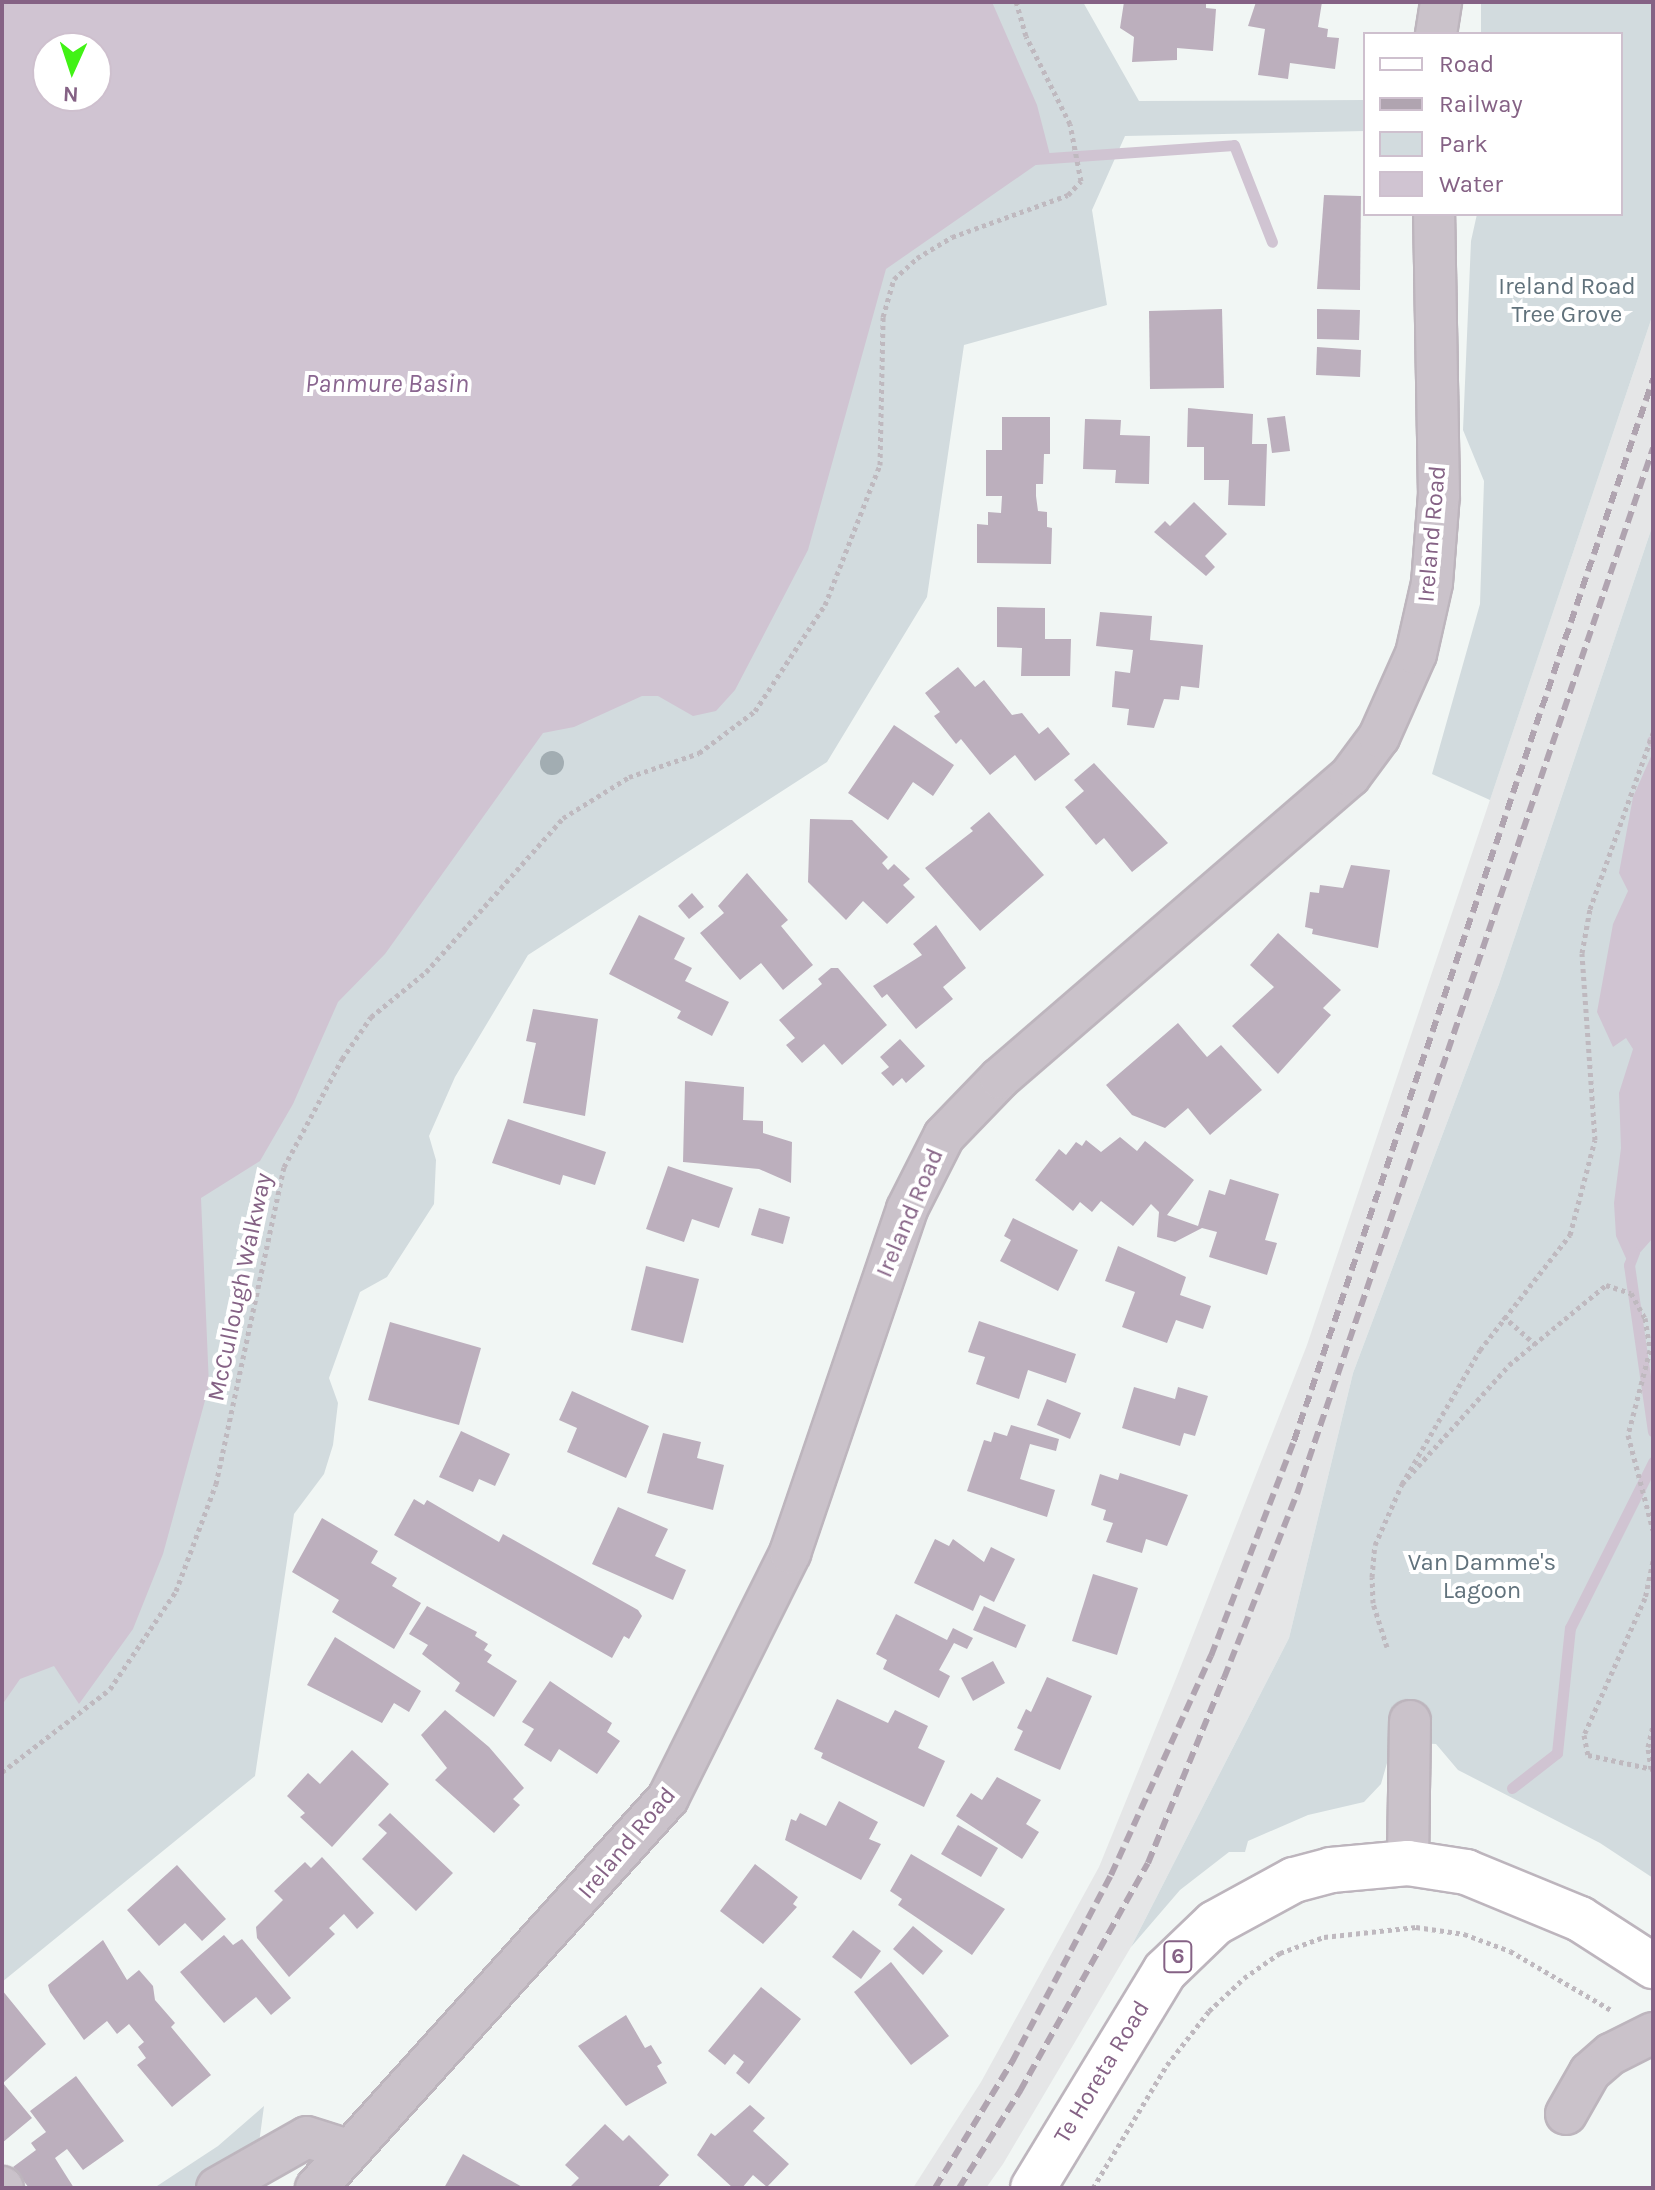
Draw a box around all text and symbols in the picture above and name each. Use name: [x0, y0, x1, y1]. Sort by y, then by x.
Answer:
north arrow: [32, 32, 112, 112]
legend: [1363, 32, 1623, 216]
text: Road: [1439, 50, 1494, 78]
text: N: [62, 81, 79, 107]
text: Railway: [1439, 90, 1523, 118]
text: Park: [1439, 130, 1488, 158]
text: Water: [1439, 170, 1503, 198]
park label: Ireland Road Tree Grove: [1498, 273, 1636, 329]
water label: Panmure Basin: [305, 368, 469, 400]
street label: Ireland Road: [1412, 464, 1452, 604]
street label: Ireland Road: [870, 1144, 950, 1282]
street label: McCullough Walkway: [202, 1170, 278, 1404]
park label: Van Damme's Lagoon: [1408, 1549, 1556, 1605]
street label: Ireland Road: [572, 1781, 682, 1905]
road number: 6: [1162, 1939, 1194, 1975]
street label: Te Horeta Road: [1048, 1995, 1156, 2149]

